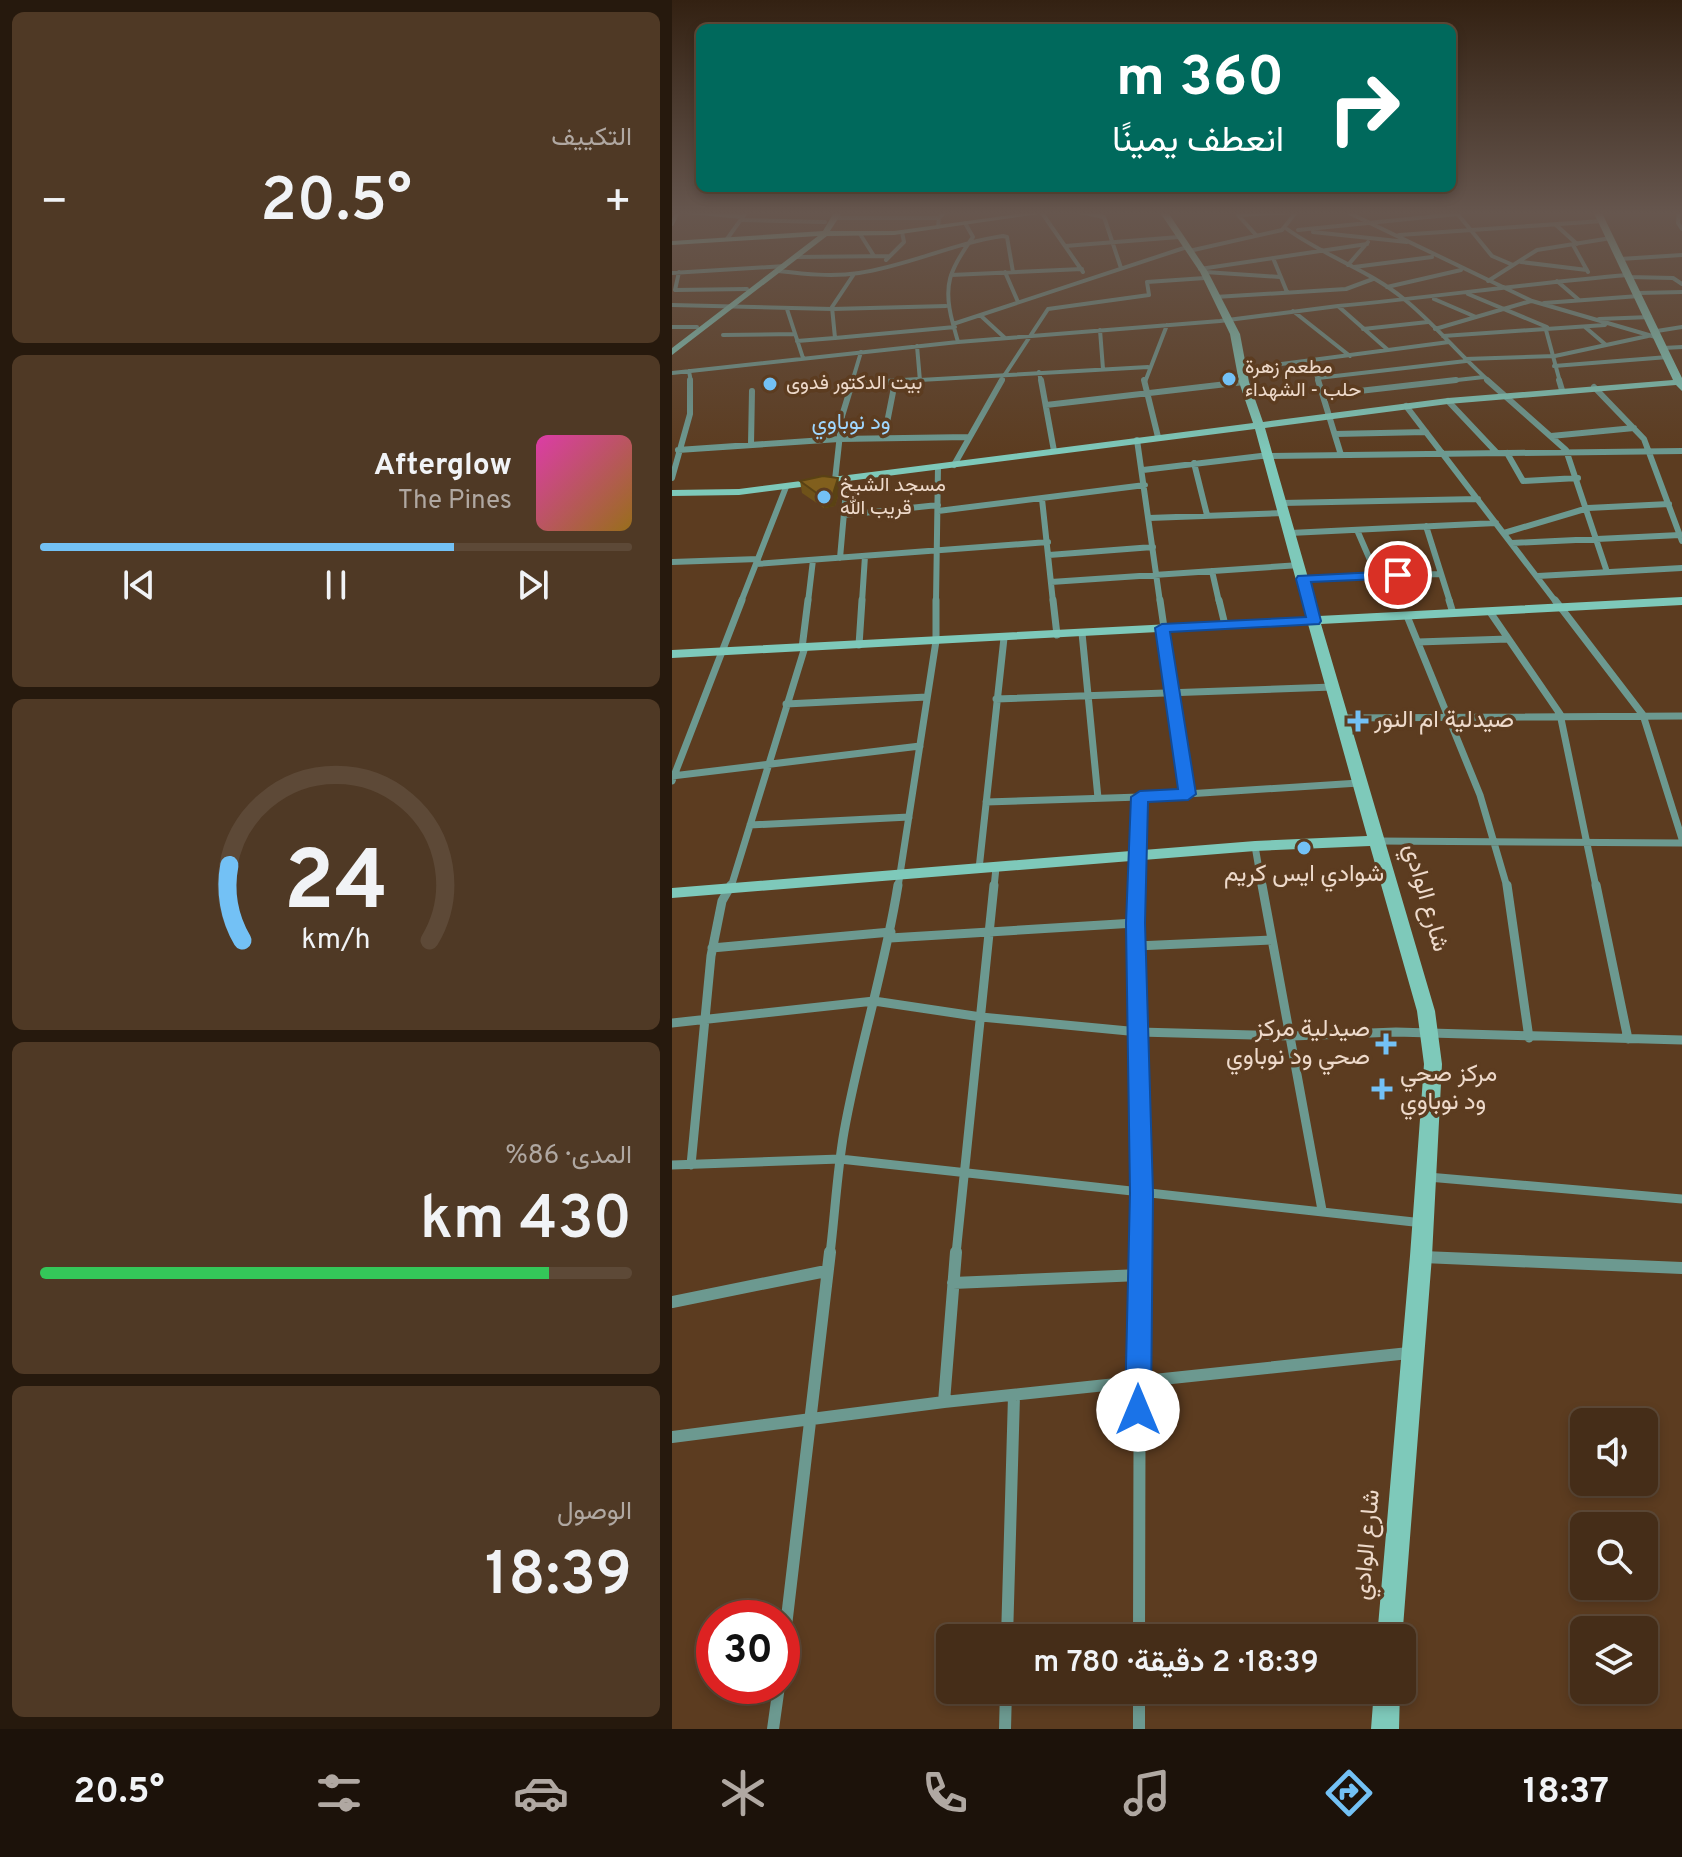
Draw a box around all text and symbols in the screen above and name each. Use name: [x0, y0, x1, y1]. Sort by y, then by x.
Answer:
text: 360 m: [1116, 45, 1284, 115]
icon: right: [1312, 56, 1416, 160]
text: انعطف يمينًا: [1112, 119, 1284, 165]
text: التكييف: [551, 122, 632, 155]
text: 20.5°: [260, 166, 412, 242]
text: −: [40, 176, 68, 232]
text: +: [604, 176, 632, 232]
place label: مطعم زهرة حلب - الشهداء: [1245, 355, 1361, 404]
marker: مطعم زهرة حلب - الشهداء: [1220, 370, 1238, 388]
place label: بيت الدكتور فدوى: [786, 371, 923, 397]
marker: بيت الدكتور فدوى: [761, 375, 779, 393]
district label: ود نوباوي: [811, 410, 891, 440]
text: Afterglow: [374, 448, 512, 485]
place label: مسجد الشيخ قريب الله: [840, 473, 946, 522]
text: The Pines: [398, 485, 512, 518]
marker: مسجد الشيخ قريب الله: [815, 488, 833, 506]
pin: [1364, 541, 1432, 609]
icon: arrive: [1376, 553, 1420, 597]
icon: previous: [117, 563, 161, 607]
icon: pause: [314, 563, 358, 607]
icon: next: [511, 563, 555, 607]
place label: صيدلية ام النور: [1373, 706, 1514, 736]
marker: صيدلية ام النور: [1349, 712, 1367, 730]
text: 24: [284, 833, 388, 938]
marker: شوادي ايس كريم: [1295, 839, 1313, 857]
street label: شارع الوادي: [1393, 840, 1455, 956]
place label: شوادي ايس كريم: [1224, 860, 1384, 892]
text: km/h: [301, 923, 371, 959]
place label: صيدلية مركز صحي ود نوباوي: [1226, 1015, 1370, 1075]
marker: صيدلية مركز صحي ود نوباوي: [1377, 1035, 1395, 1053]
place label: مركز صحي ود نوباوي: [1400, 1060, 1497, 1120]
marker: مركز صحي ود نوباوي: [1371, 1078, 1393, 1100]
text: المدى · 86%: [505, 1140, 632, 1173]
text: 430 km: [420, 1184, 632, 1260]
position arrow: [1096, 1368, 1180, 1452]
map controls: [1570, 1408, 1658, 1704]
button: sound: [1570, 1408, 1658, 1496]
street label: شارع الوادي: [1348, 1488, 1390, 1602]
text: الوصول: [557, 1496, 632, 1529]
button: search: [1570, 1512, 1658, 1600]
text: 18:39: [485, 1540, 632, 1616]
speed limit sign: 30: [696, 1600, 800, 1704]
button: layers: [1570, 1616, 1658, 1704]
text: 18:39 · 2 دقيقة · 780 m: [1033, 1645, 1319, 1682]
icon: filters: [311, 1765, 367, 1821]
icon: car: [513, 1765, 569, 1821]
icon: climate: [715, 1765, 771, 1821]
icon: phone: [917, 1765, 973, 1821]
icon: music: [1119, 1765, 1175, 1821]
icon: directions: [1321, 1765, 1377, 1821]
text: 20.5°: [73, 1770, 165, 1816]
text: 18:37: [1523, 1770, 1609, 1816]

